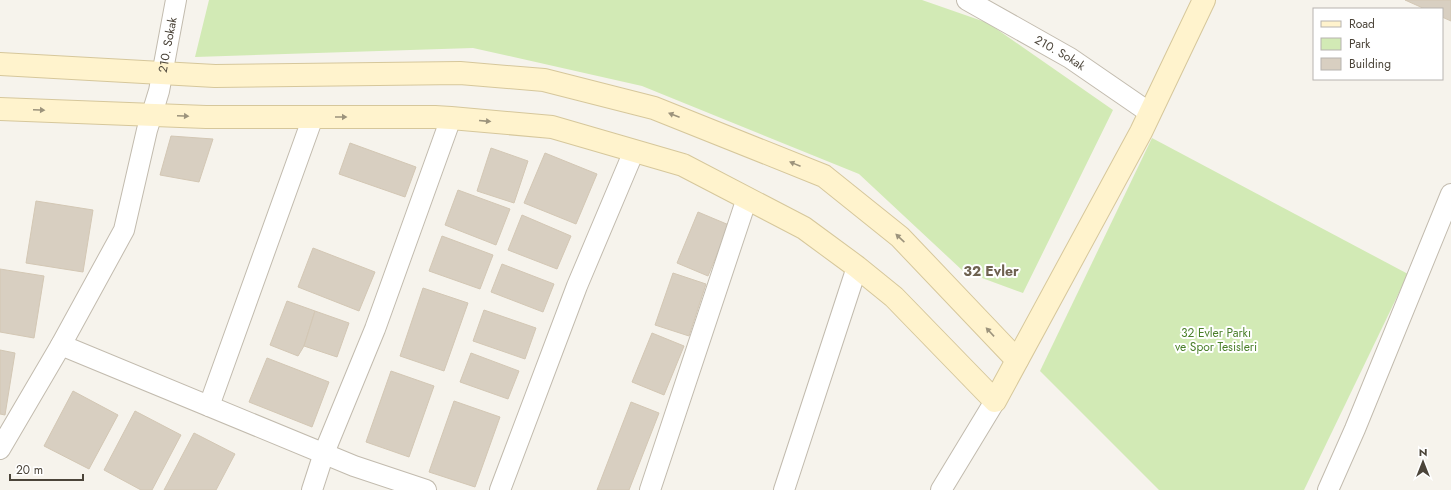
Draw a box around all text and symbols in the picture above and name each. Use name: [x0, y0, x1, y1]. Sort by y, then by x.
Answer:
legend: [1313, 8, 1443, 80]
street label: 210. Sokak: [154, 15, 182, 74]
text: Road: [1349, 15, 1375, 33]
street label: 210. Sokak: [1031, 31, 1090, 75]
text: Park: [1349, 35, 1371, 53]
text: Building: [1349, 55, 1391, 73]
one-way arrow: [33, 107, 46, 113]
one-way arrow: [667, 112, 679, 118]
one-way arrow: [177, 113, 190, 119]
one-way arrow: [335, 114, 348, 120]
one-way arrow: [479, 118, 491, 125]
one-way arrow: [788, 160, 800, 166]
one-way arrow: [895, 233, 905, 242]
district label: 32 Evler: [963, 261, 1019, 281]
park label: 32 Evler Parkı ve Spor Tesisleri: [1175, 324, 1257, 356]
one-way arrow: [985, 327, 995, 337]
north arrow: [1403, 442, 1443, 482]
text: N: [1419, 444, 1427, 460]
scale bar: [10, 456, 83, 482]
text: 20 m: [16, 461, 43, 479]

